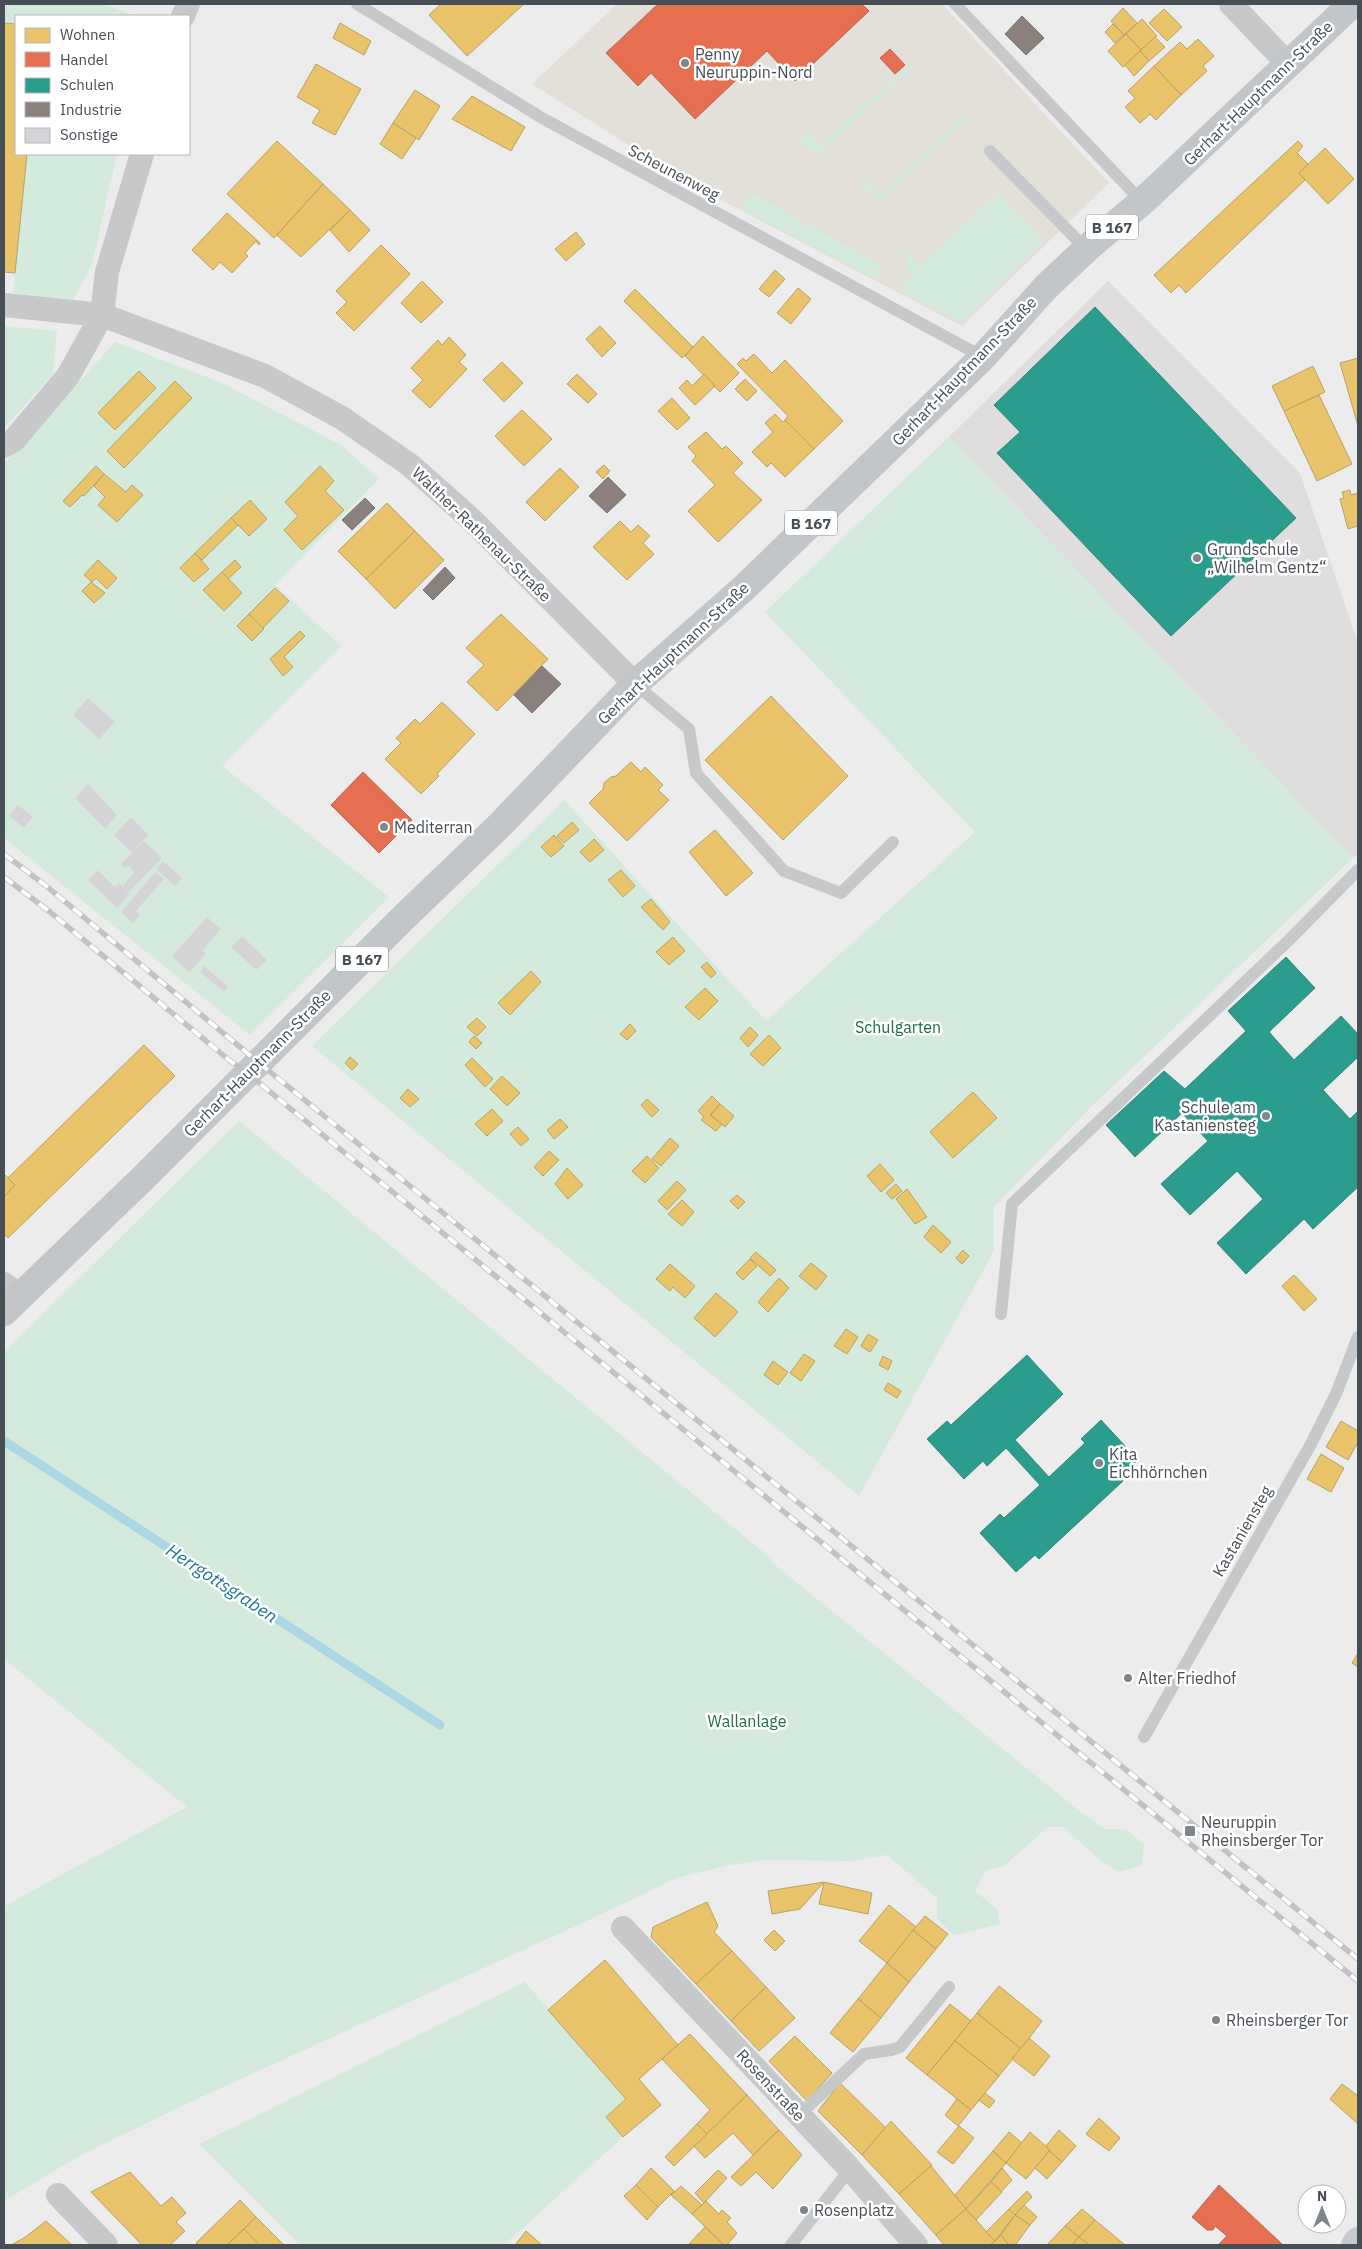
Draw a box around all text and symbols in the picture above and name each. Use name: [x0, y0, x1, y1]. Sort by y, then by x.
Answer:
legend: [15, 15, 190, 155]
street label: Gerhart-Hauptmann-Straße: [1179, 16, 1337, 170]
text: Wohnen: [60, 25, 115, 44]
place label: Penny Neuruppin-Nord: [695, 44, 813, 82]
text: Handel: [60, 50, 108, 69]
marker: Penny Neuruppin-Nord: [679, 57, 691, 69]
text: Schulen: [60, 75, 114, 94]
text: Industrie: [60, 100, 122, 119]
text: Sonstige: [60, 125, 118, 144]
street label: Scheunenweg: [625, 140, 724, 205]
road number: B 167: [1086, 214, 1138, 240]
street label: Gerhart-Hauptmann-Straße: [887, 292, 1041, 450]
street label: Walther-Rathenau-Straße: [408, 462, 556, 606]
road number: B 167: [785, 510, 837, 536]
place label: Grundschule „Wilhelm Gentz“: [1207, 539, 1327, 577]
marker: Grundschule „Wilhelm Gentz“: [1191, 552, 1203, 564]
street label: Gerhart-Hauptmann-Straße: [593, 577, 753, 728]
place label: Mediterran: [394, 817, 473, 837]
marker: Mediterran: [378, 821, 390, 833]
road number: B 167: [336, 946, 388, 972]
street label: Gerhart-Hauptmann-Straße: [179, 985, 335, 1141]
park label: Schulgarten: [855, 1017, 941, 1037]
place label: Schule am Kastaniensteg: [1154, 1097, 1257, 1135]
marker: Schule am Kastaniensteg: [1260, 1110, 1272, 1122]
place label: Kita Eichhörnchen: [1109, 1444, 1207, 1482]
marker: Kita Eichhörnchen: [1093, 1457, 1105, 1469]
street label: Kastaniensteg: [1208, 1481, 1276, 1580]
water label: Herrgottsgraben: [162, 1538, 282, 1628]
place label: Alter Friedhof: [1138, 1668, 1236, 1688]
marker: Alter Friedhof: [1122, 1672, 1134, 1684]
park label: Wallanlage: [708, 1711, 787, 1731]
place label: Neuruppin Rheinsberger Tor: [1201, 1812, 1323, 1850]
marker: Neuruppin Rheinsberger Tor: [1183, 1824, 1197, 1838]
place label: Rheinsberger Tor: [1226, 2010, 1348, 2030]
marker: Rheinsberger Tor: [1210, 2014, 1222, 2026]
street label: Rosenstraße: [733, 2045, 810, 2125]
north arrow: [1297, 2184, 1347, 2234]
text: N: [1317, 2187, 1327, 2205]
place label: Rosenplatz: [814, 2200, 894, 2220]
marker: Rosenplatz: [798, 2204, 810, 2216]

